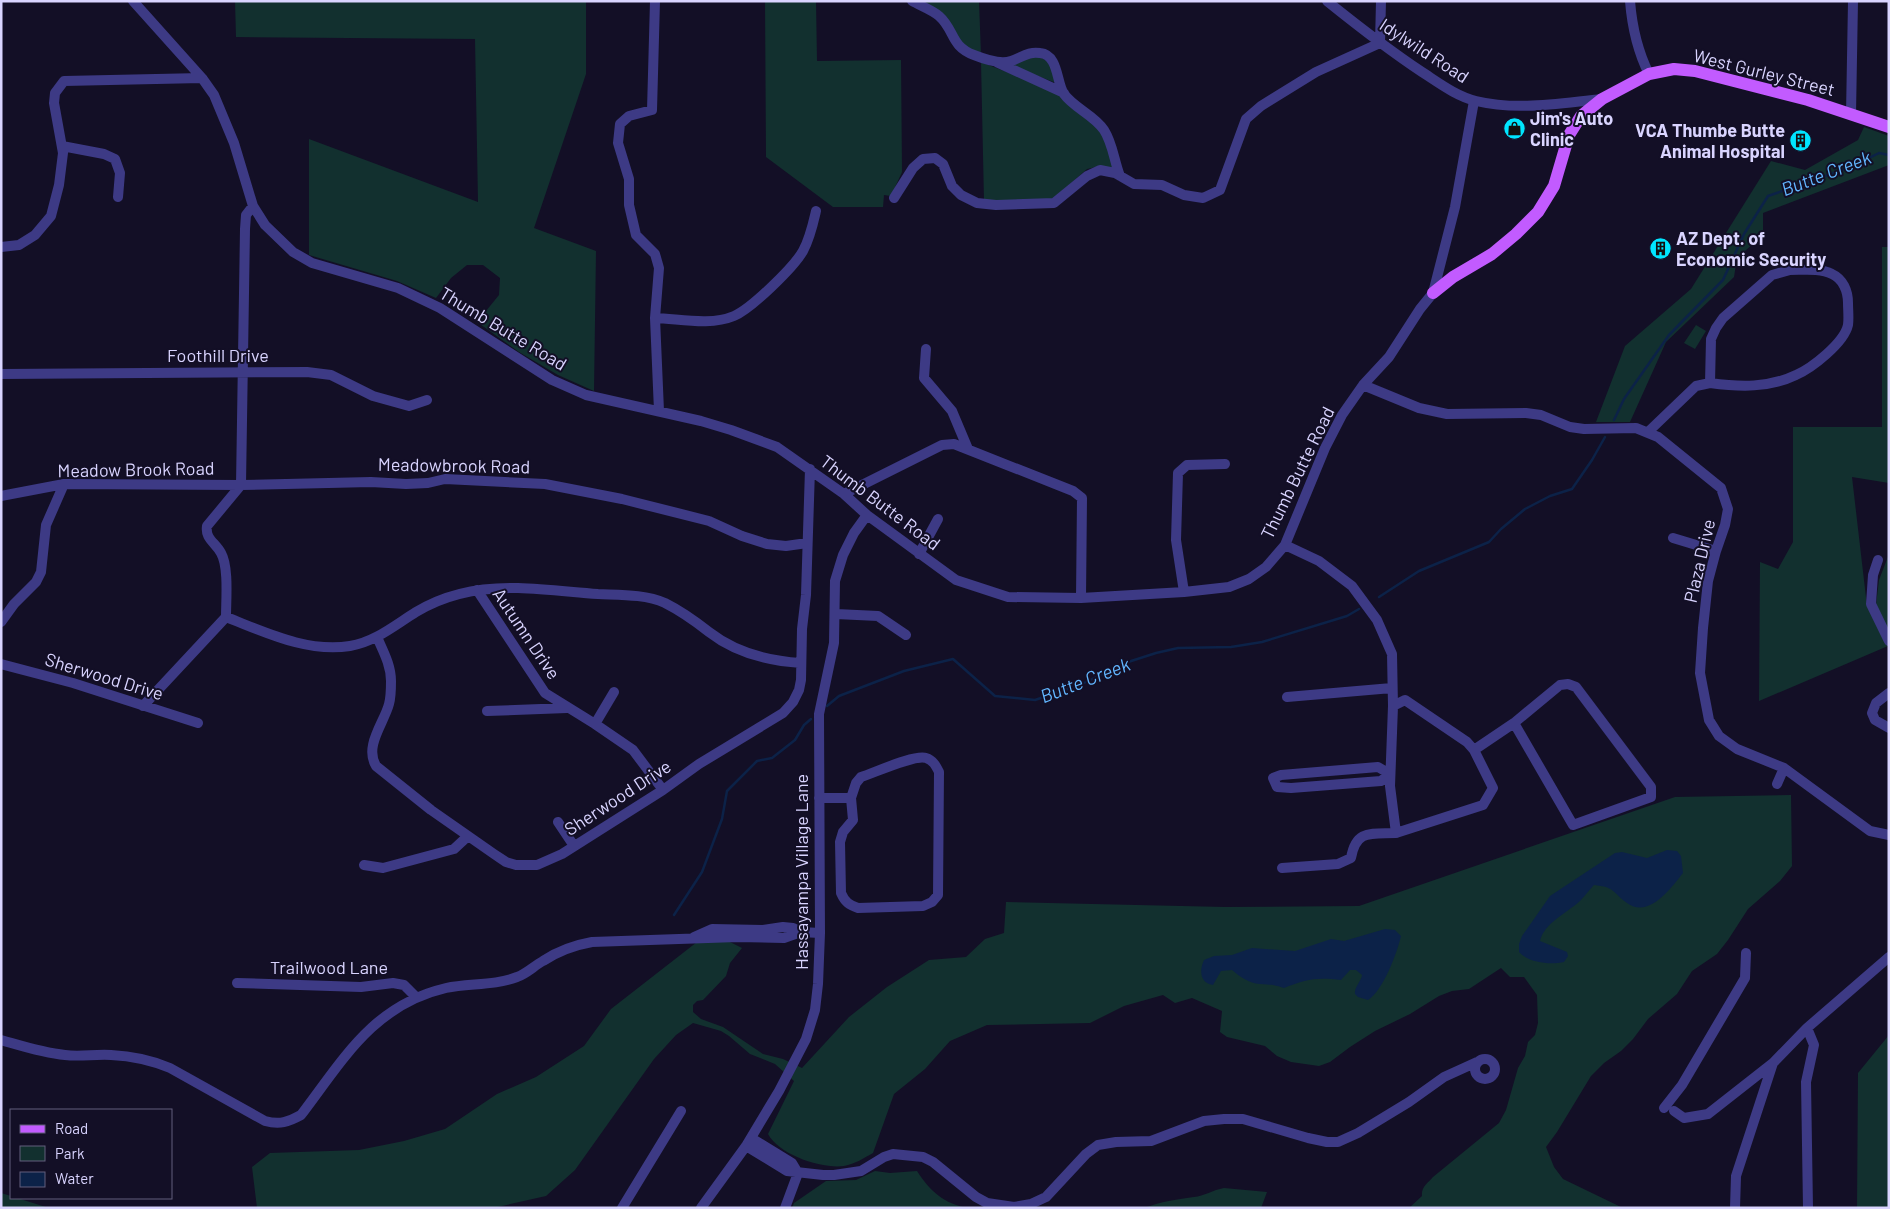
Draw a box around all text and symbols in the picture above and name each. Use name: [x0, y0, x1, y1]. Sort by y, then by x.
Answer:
street label: Idylwild Road: [1376, 13, 1473, 87]
street label: West Gurley Street: [1691, 44, 1837, 100]
place label: Jim's Auto Clinic: [1530, 107, 1613, 150]
shop icon: Jim's Auto Clinic: [1502, 117, 1526, 141]
place label: VCA Thumbe Butte Animal Hospital: [1635, 119, 1785, 162]
building icon: VCA Thumbe Butte Animal Hospital: [1789, 129, 1813, 153]
water label: Butte Creek: [1778, 145, 1875, 200]
place label: AZ Dept. of Economic Security: [1676, 227, 1826, 270]
building icon: AZ Dept. of Economic Security: [1648, 237, 1672, 261]
street label: Thumb Butte Road: [436, 282, 571, 375]
street label: Foothill Drive: [167, 344, 269, 366]
street label: Thumb Butte Road: [1256, 403, 1339, 542]
street label: Thumb Butte Road: [816, 450, 945, 554]
street label: Meadowbrook Road: [378, 453, 530, 477]
street label: Meadow Brook Road: [57, 457, 215, 481]
street label: Plaza Drive: [1679, 517, 1719, 605]
street label: Autumn Drive: [488, 584, 565, 683]
street label: Sherwood Drive: [42, 648, 166, 704]
water label: Butte Creek: [1037, 652, 1134, 707]
street label: Sherwood Drive: [560, 755, 675, 840]
street label: Hassayampa Village Lane: [790, 774, 812, 970]
street label: Trailwood Lane: [270, 956, 388, 978]
legend: [10, 1109, 172, 1199]
text: Road: [55, 1119, 88, 1137]
text: Park: [55, 1144, 85, 1162]
text: Water: [55, 1169, 94, 1187]

